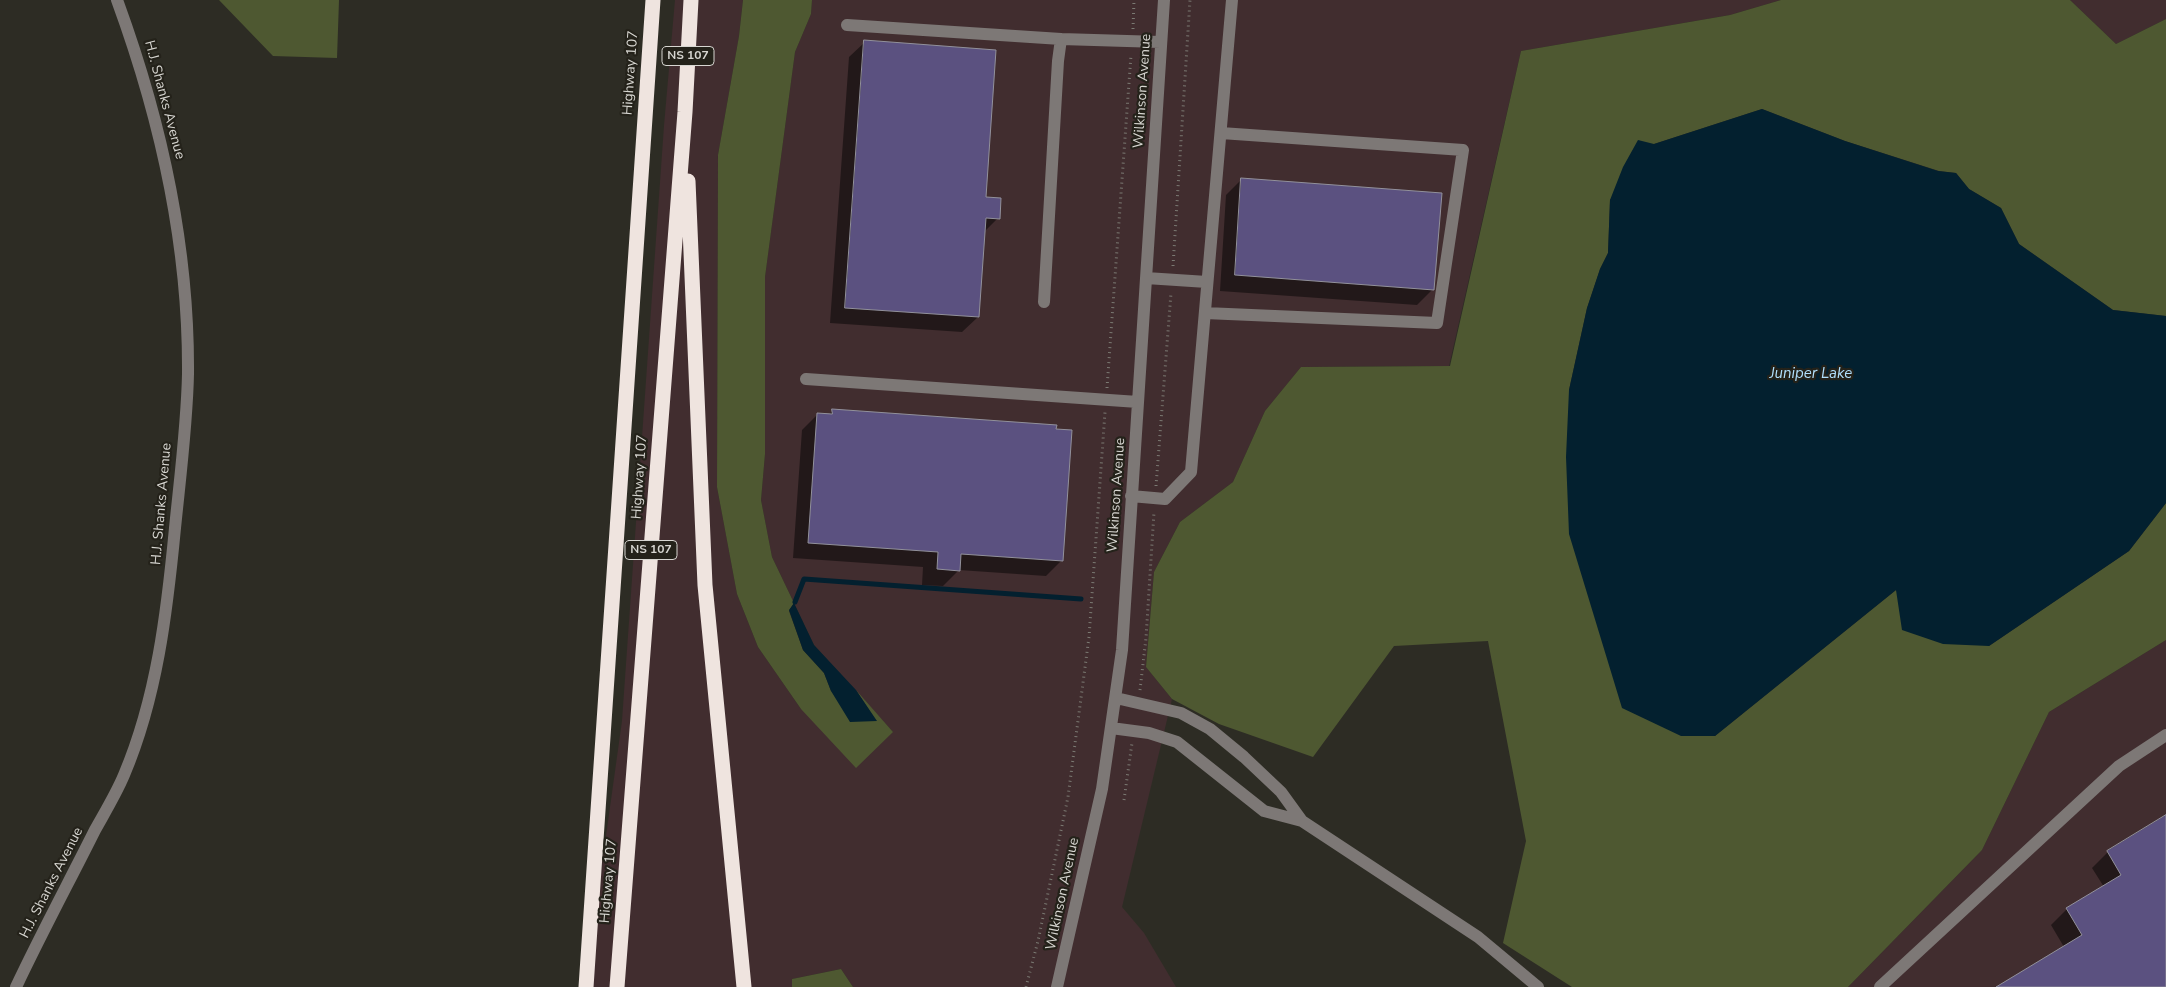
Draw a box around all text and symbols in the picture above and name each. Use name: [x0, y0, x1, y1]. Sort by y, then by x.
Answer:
street label: Highway 107: [620, 30, 642, 116]
street label: Wilkinson Avenue: [1131, 33, 1155, 149]
street label: H.J. Shanks Avenue: [140, 39, 188, 161]
road number: NS 107: [662, 46, 714, 66]
water label: Juniper Lake: [1770, 365, 1852, 383]
street label: Highway 107: [629, 434, 651, 520]
street label: Wilkinson Avenue: [1105, 437, 1129, 553]
street label: H.J. Shanks Avenue: [148, 442, 176, 566]
road number: NS 107: [625, 540, 677, 560]
street label: H.J. Shanks Avenue: [17, 825, 87, 941]
street label: Wilkinson Avenue: [1043, 836, 1083, 952]
street label: Highway 107: [597, 838, 621, 924]

